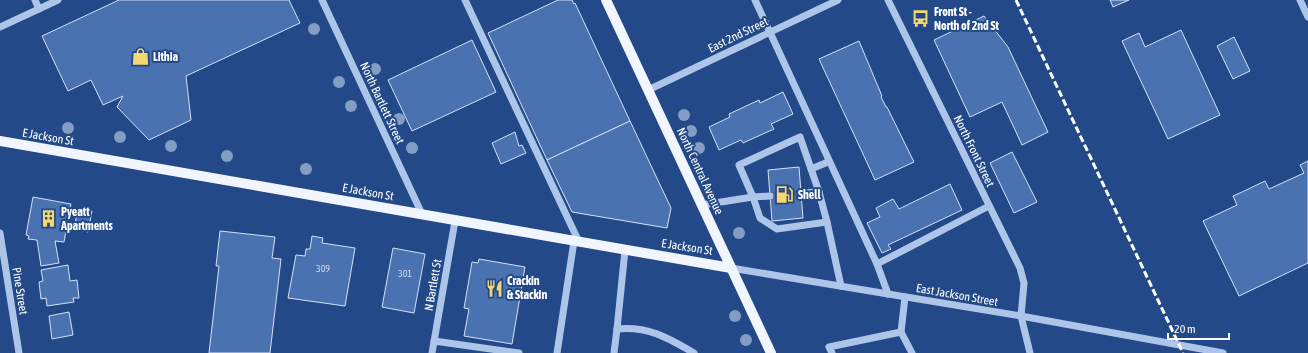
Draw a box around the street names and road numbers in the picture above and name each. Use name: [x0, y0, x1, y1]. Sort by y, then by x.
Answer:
street label: East 2nd Street: [706, 14, 771, 56]
street label: North Bartlett Street: [357, 60, 407, 147]
street label: North Front Street: [951, 113, 998, 190]
street label: North Central Avenue: [674, 125, 726, 217]
street label: E Jackson St: [21, 126, 75, 148]
street label: E Jackson St: [341, 181, 395, 203]
street label: E Jackson St: [660, 236, 714, 258]
street label: N Bartlett St: [422, 257, 445, 312]
street label: Pine Street: [9, 266, 31, 316]
street label: East Jackson Street: [915, 281, 1000, 309]

